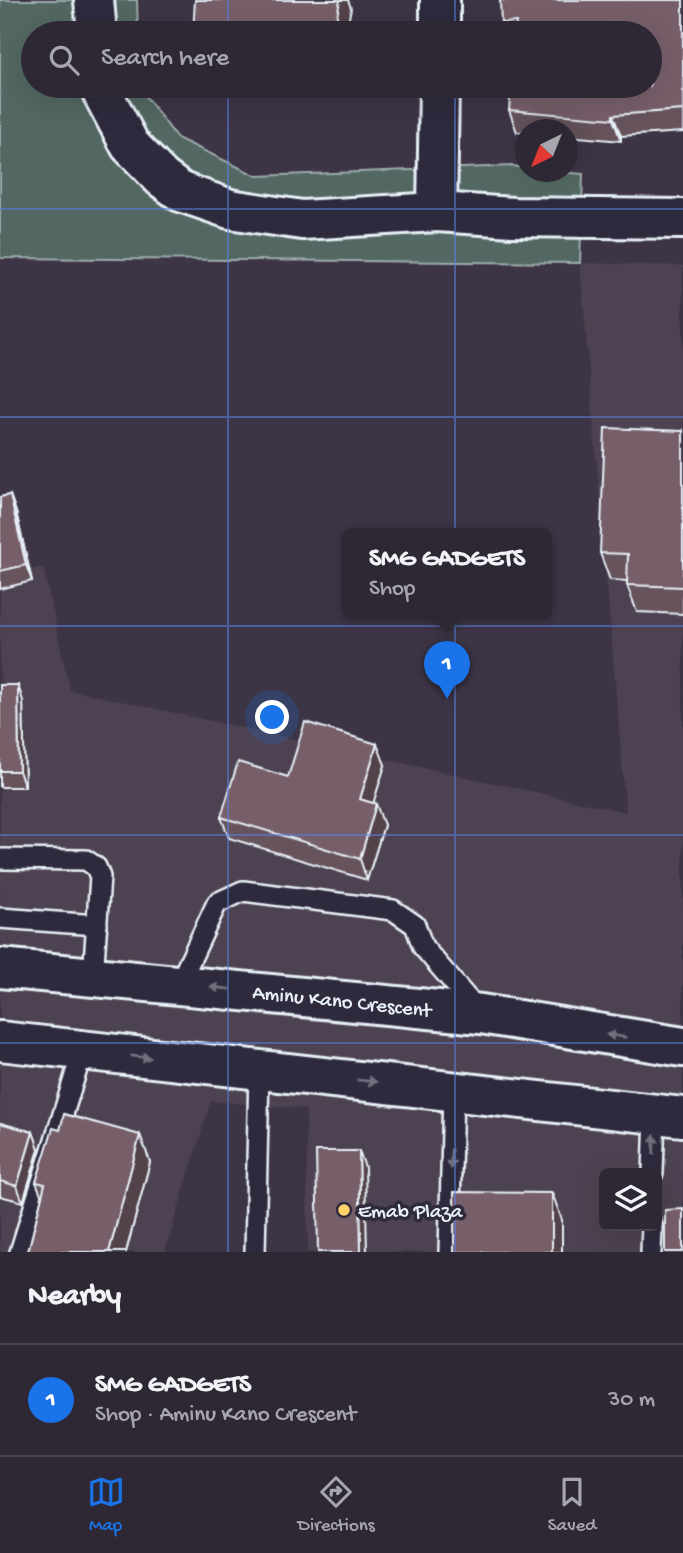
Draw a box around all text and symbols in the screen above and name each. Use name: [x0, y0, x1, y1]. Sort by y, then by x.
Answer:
search box: [21, 21, 662, 98]
icon: search: [45, 41, 83, 79]
text: Search here: [101, 44, 229, 75]
north arrow: [515, 119, 578, 182]
popup: [342, 528, 552, 619]
text: SMG GADGETS: [369, 545, 525, 576]
text: Shop: [369, 576, 415, 603]
pin: 1: [424, 641, 470, 699]
your location: [255, 700, 289, 734]
one-way arrow: [209, 982, 231, 993]
street label: Aminu Kano Crescent: [251, 982, 435, 1026]
one-way arrow: [605, 1030, 627, 1041]
one-way arrow: [130, 1051, 152, 1062]
one-way arrow: [356, 1076, 378, 1087]
one-way arrow: [649, 1132, 660, 1154]
one-way arrow: [446, 1148, 457, 1170]
map controls: [599, 1168, 662, 1231]
button: layers: [599, 1168, 662, 1231]
place label: Emab Plaza: [358, 1201, 464, 1226]
marker: Emab Plaza: [336, 1202, 352, 1218]
text: Nearby: [28, 1280, 121, 1315]
text: SMG GADGETS: [95, 1371, 251, 1402]
text: 1: [46, 1387, 56, 1414]
text: 30 m: [608, 1387, 655, 1414]
text: Shop · Aminu Kano Crescent: [95, 1402, 356, 1429]
tab: Map: [87, 1473, 125, 1538]
tab: Directions: [298, 1473, 375, 1538]
tab: Saved: [548, 1473, 596, 1538]

